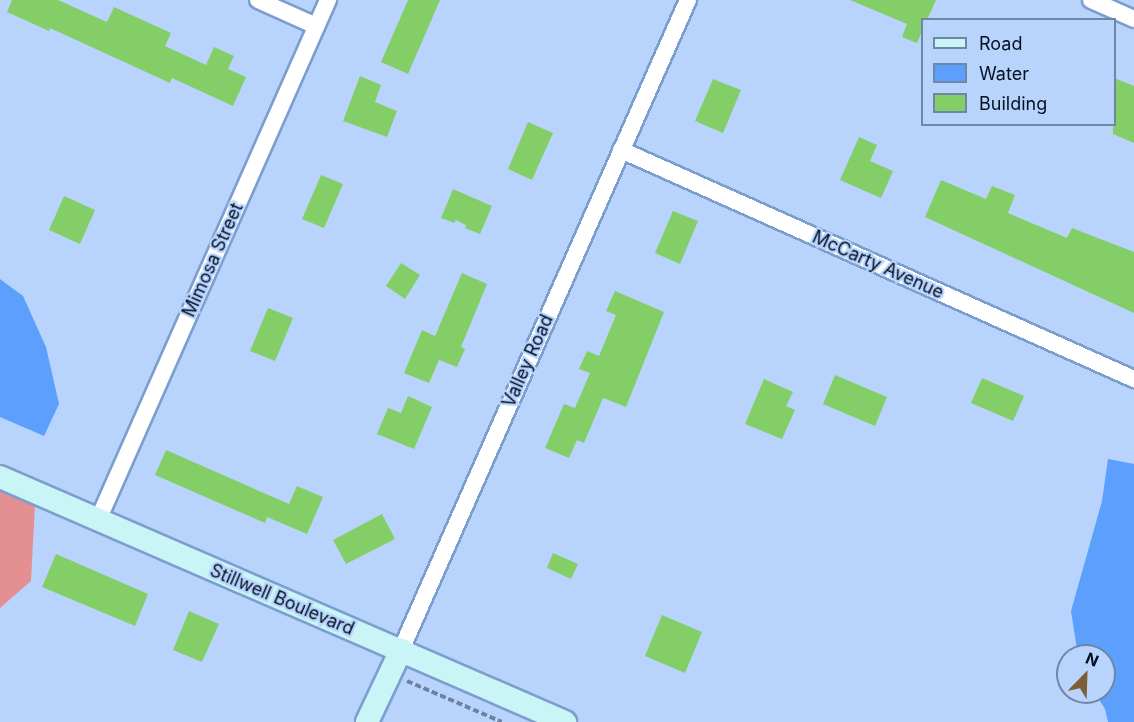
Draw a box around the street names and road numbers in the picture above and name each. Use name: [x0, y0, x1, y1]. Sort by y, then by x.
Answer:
street label: Mimosa Street: [178, 200, 248, 320]
street label: McCarty Avenue: [809, 226, 947, 304]
street label: Valley Road: [498, 311, 558, 411]
street label: Stillwell Boulevard: [207, 560, 357, 640]

